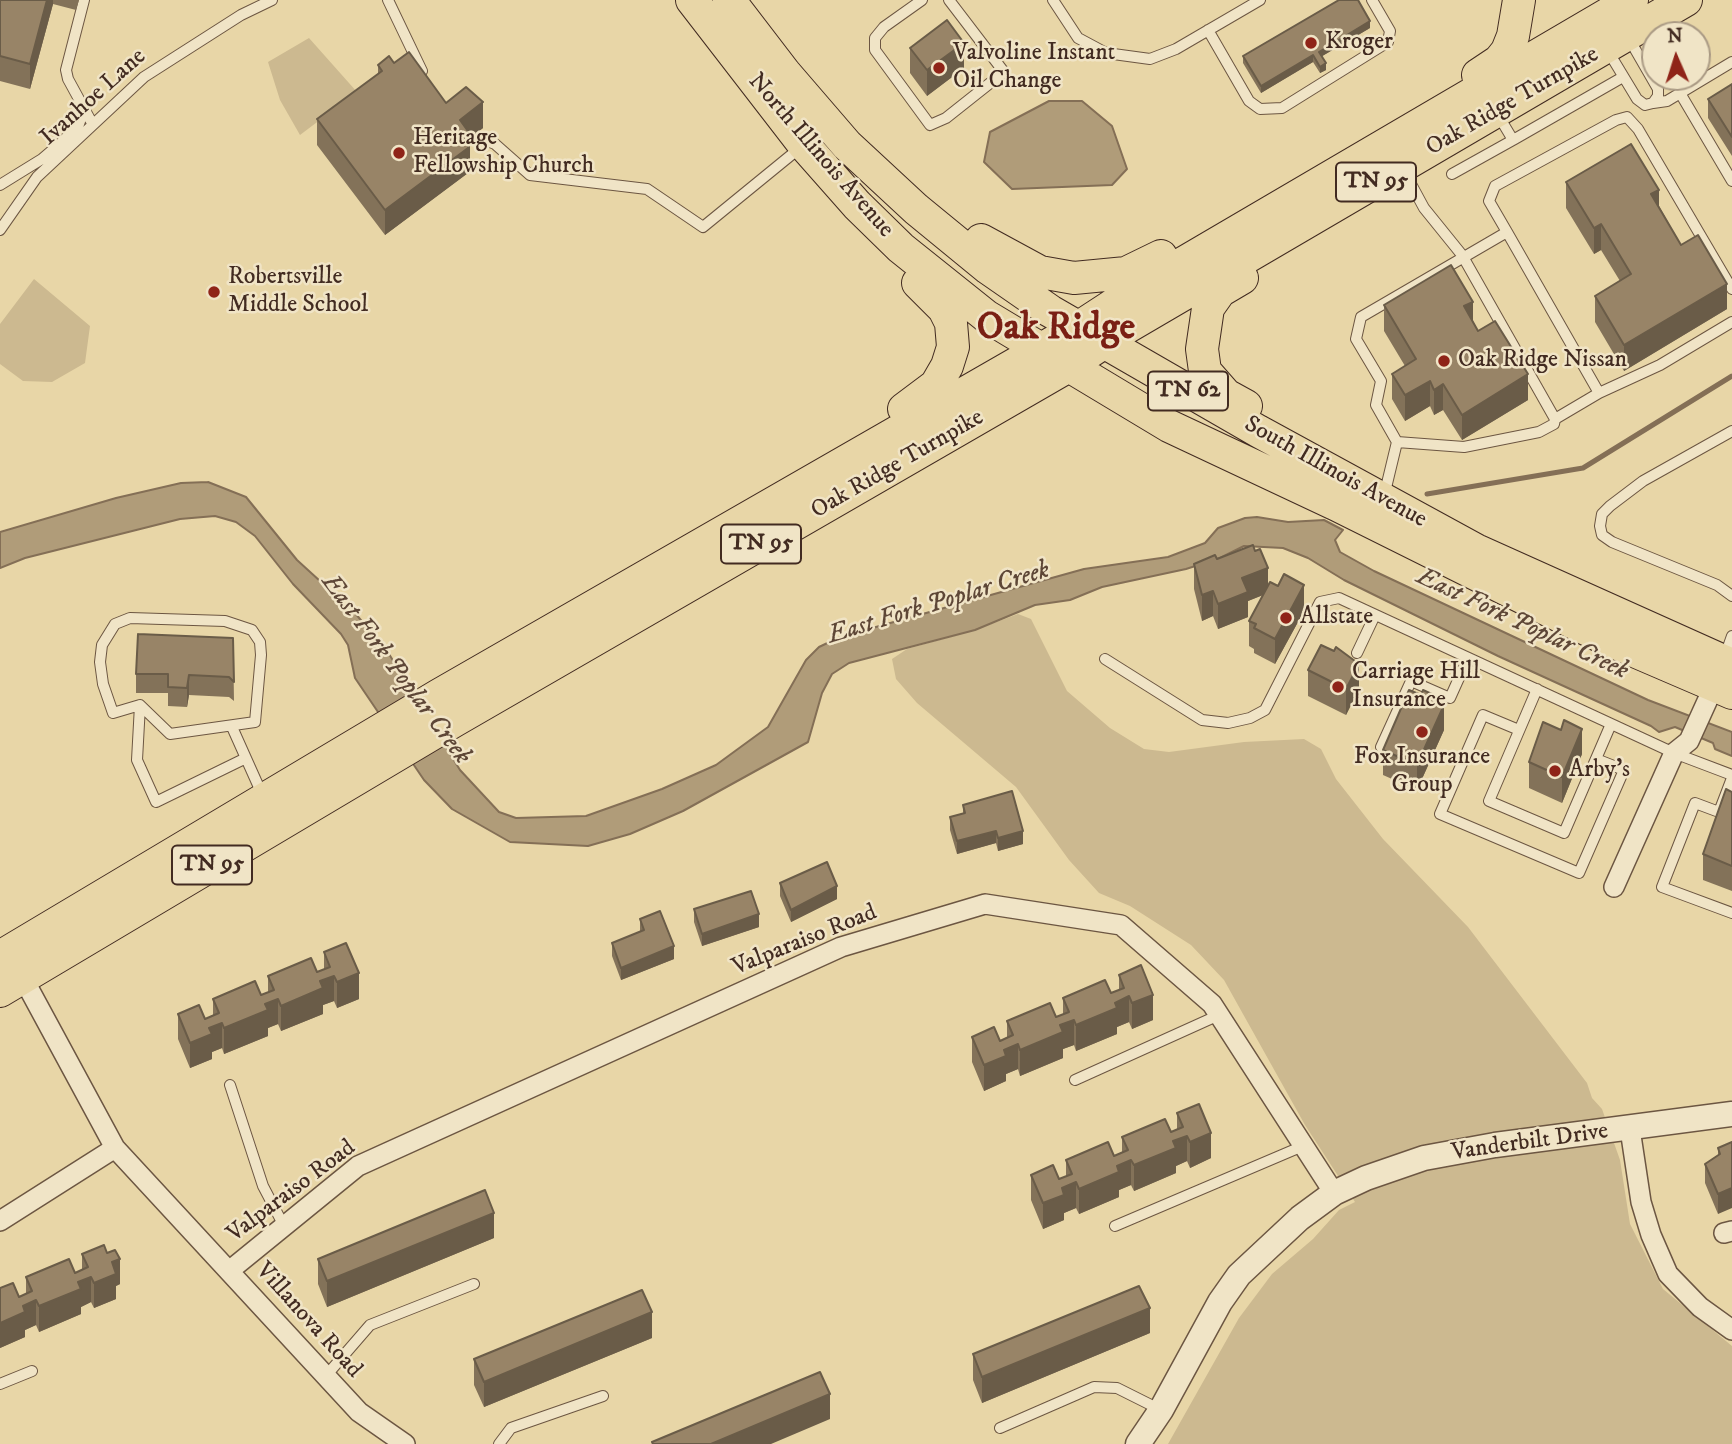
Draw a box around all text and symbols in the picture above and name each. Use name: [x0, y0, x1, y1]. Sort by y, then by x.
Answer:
north arrow: [1641, 21, 1711, 91]
text: N: [1667, 25, 1683, 48]
place label: Kroger: [1325, 29, 1393, 57]
marker: Kroger: [1303, 35, 1319, 51]
place label: Valvoline Instant Oil Change: [953, 40, 1115, 96]
street label: Oak Ridge Turnpike: [1422, 41, 1604, 163]
street label: Ivanhoe Lane: [35, 43, 153, 153]
marker: Valvoline Instant Oil Change: [931, 60, 947, 76]
street label: North Illinois Avenue: [741, 68, 899, 244]
place label: Heritage Fellowship Church: [413, 125, 594, 181]
marker: Heritage Fellowship Church: [391, 145, 407, 161]
road number: TN 95: [1336, 162, 1416, 202]
place label: Robertsville Middle School: [228, 264, 368, 320]
marker: Robertsville Middle School: [206, 284, 222, 300]
district label: Oak Ridge: [977, 307, 1135, 353]
place label: Oak Ridge Nissan: [1458, 347, 1627, 375]
marker: Oak Ridge Nissan: [1436, 353, 1452, 369]
road number: TN 62: [1148, 372, 1228, 410]
street label: Oak Ridge Turnpike: [807, 404, 989, 526]
street label: South Illinois Avenue: [1239, 411, 1431, 535]
road number: TN 95: [721, 524, 801, 564]
water label: East Fork Poplar Creek: [824, 555, 1054, 653]
water label: East Fork Poplar Creek: [1411, 562, 1633, 688]
water label: East Fork Poplar Creek: [313, 569, 477, 771]
place label: Allstate: [1300, 604, 1373, 632]
marker: Allstate: [1278, 610, 1294, 626]
place label: Carriage Hill Insurance: [1352, 659, 1480, 715]
marker: Carriage Hill Insurance: [1330, 679, 1346, 695]
marker: Fox Insurance Group: [1414, 724, 1430, 740]
place label: Fox Insurance Group: [1354, 744, 1490, 800]
place label: Arby's: [1569, 757, 1630, 785]
marker: Arby's: [1547, 763, 1563, 779]
road number: TN 95: [172, 846, 252, 884]
street label: Valparaiso Road: [729, 899, 881, 983]
street label: Vanderbilt Drive: [1450, 1118, 1610, 1168]
street label: Valparaiso Road: [222, 1134, 362, 1250]
street label: Villanova Road: [249, 1257, 367, 1385]

